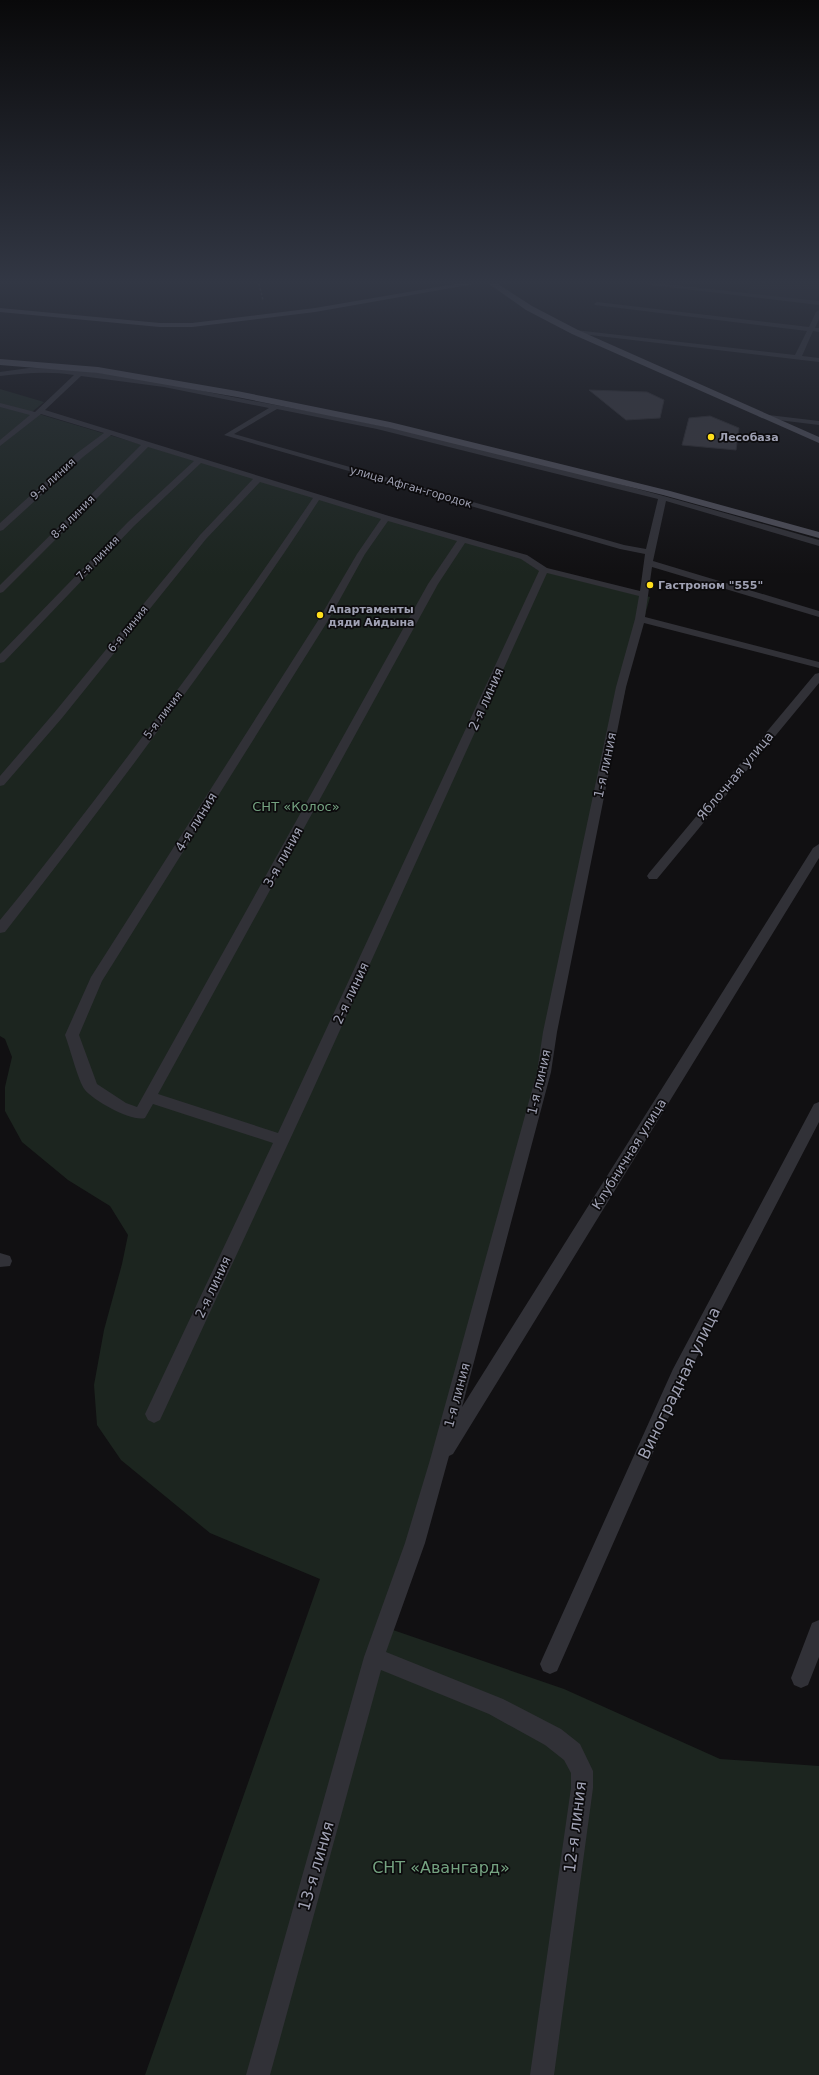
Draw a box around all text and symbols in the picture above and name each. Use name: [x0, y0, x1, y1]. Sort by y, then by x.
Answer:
place label: Лесобаза: [719, 431, 779, 444]
marker: Лесобаза: [706, 432, 716, 442]
street label: 9-я линия: [28, 455, 78, 503]
street label: улица Афган-городок: [349, 463, 474, 511]
street label: 8-я линия: [49, 493, 97, 541]
street label: 7-я линия: [74, 533, 122, 583]
place label: Гастроном "555": [658, 579, 763, 592]
marker: Гастроном "555": [645, 580, 655, 590]
street label: 6-я линия: [105, 603, 151, 655]
place label: Апартаменты дяди Айдына: [328, 603, 414, 629]
marker: Апартаменты дяди Айдына: [315, 610, 325, 620]
street label: 2-я линия: [466, 666, 506, 732]
street label: 5-я линия: [141, 689, 185, 741]
street label: Яблочная улица: [694, 729, 776, 823]
street label: 1-я линия: [591, 731, 619, 799]
street label: 4-я линия: [172, 790, 220, 854]
park label: СНТ «Колос»: [252, 799, 340, 814]
street label: 3-я линия: [260, 824, 306, 890]
street label: 2-я линия: [330, 960, 372, 1026]
street label: 1-я линия: [524, 1048, 554, 1116]
street label: Клубничная улица: [589, 1096, 669, 1212]
street label: 2-я линия: [192, 1254, 234, 1320]
street label: Виноградная улица: [634, 1304, 724, 1462]
street label: 1-я линия: [441, 1361, 473, 1429]
street label: 12-я линия: [560, 1780, 590, 1874]
street label: 13-я линия: [294, 1819, 338, 1913]
park label: СНТ «Авангард»: [372, 1858, 510, 1877]

